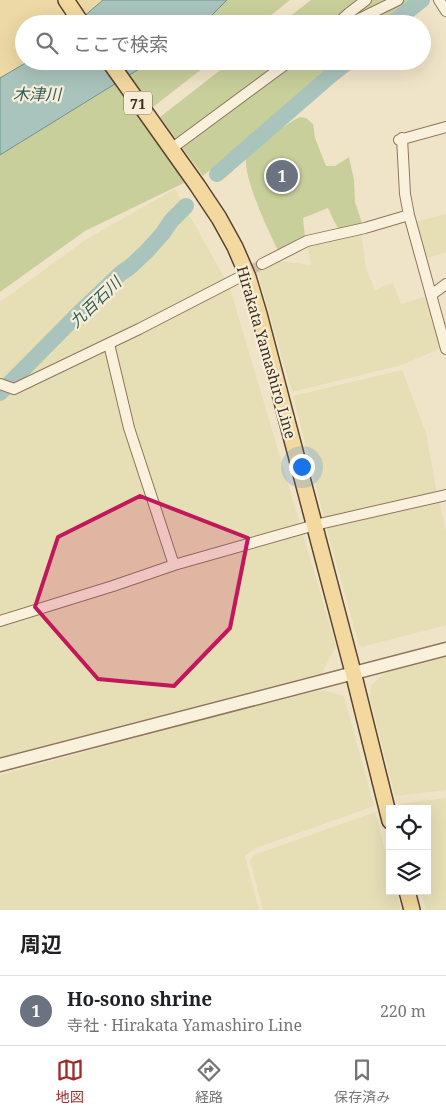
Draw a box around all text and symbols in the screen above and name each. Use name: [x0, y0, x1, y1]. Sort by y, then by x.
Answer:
search box: [15, 15, 431, 70]
icon: search: [33, 29, 61, 57]
text: ここで検索: [73, 31, 168, 57]
water label: 木津川: [13, 83, 63, 105]
road number: 71: [124, 92, 152, 115]
pin: 1: [266, 157, 298, 195]
street label: Hirakata Yamashiro Line: [233, 263, 301, 441]
water label: 九百石川: [64, 270, 127, 332]
your location: [289, 454, 315, 480]
map controls: [386, 805, 431, 895]
button: locate: [386, 805, 431, 850]
button: layers: [386, 850, 431, 895]
text: 周辺: [20, 930, 62, 958]
text: Ho-sono shrine: [67, 986, 212, 1012]
text: 1: [31, 1000, 41, 1022]
text: 220 m: [380, 1000, 426, 1022]
text: 寺社 · Hirakata Yamashiro Line: [67, 1014, 302, 1036]
tab: 地図: [56, 1056, 84, 1106]
tab: 経路: [195, 1056, 223, 1106]
tab: 保存済み: [334, 1056, 390, 1106]

